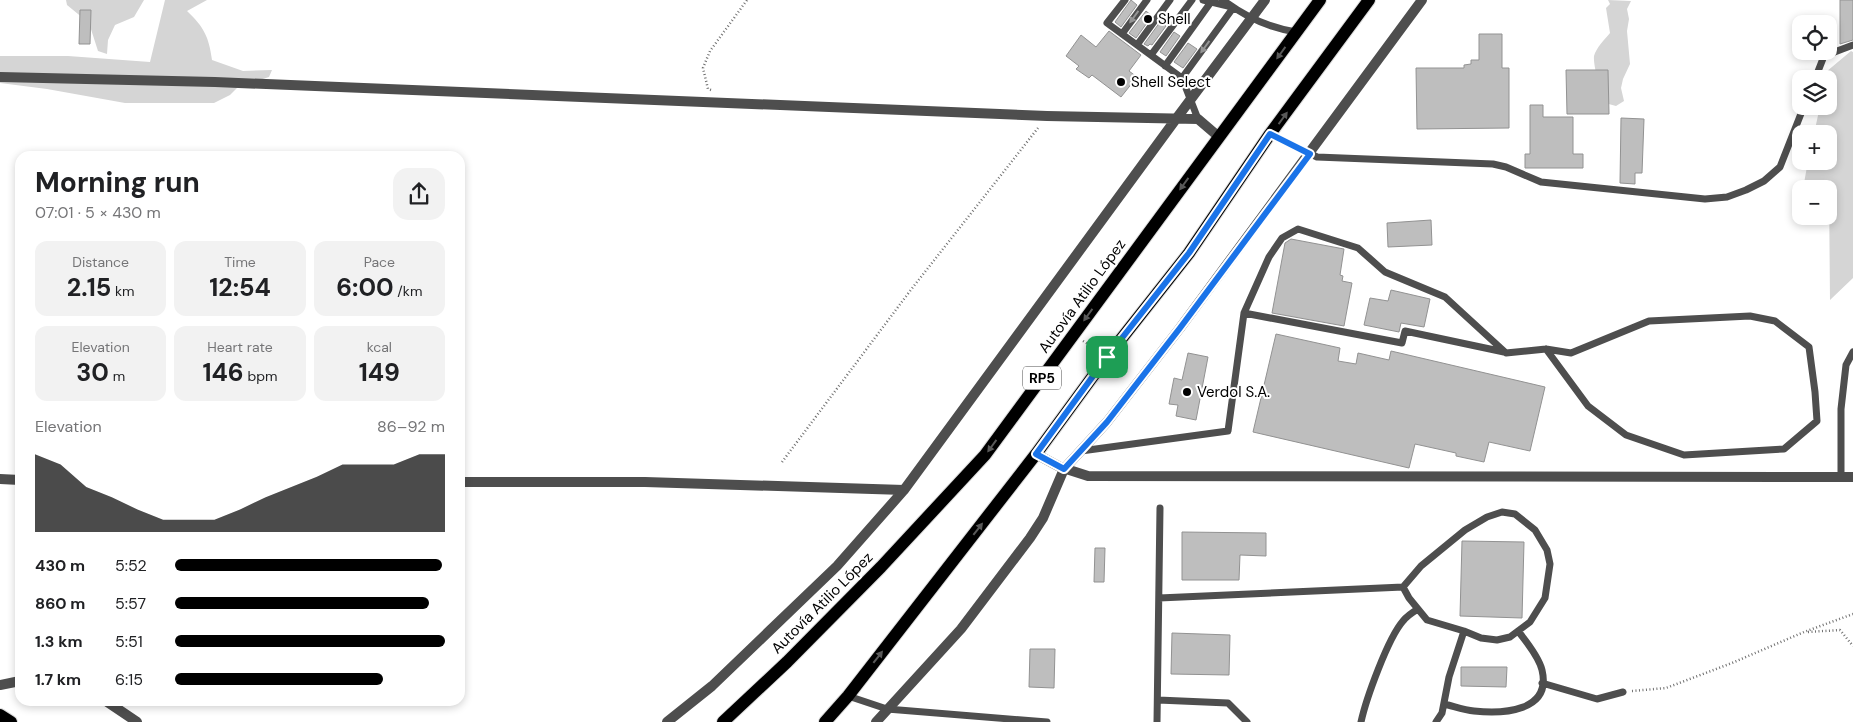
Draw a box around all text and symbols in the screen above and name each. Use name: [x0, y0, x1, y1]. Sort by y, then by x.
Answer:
place label: Shell: [1158, 9, 1191, 29]
one-way arrow: [1129, 10, 1139, 24]
marker: Shell: [1142, 13, 1154, 25]
map controls: [1792, 15, 1837, 225]
button: locate: [1792, 15, 1837, 60]
one-way arrow: [1200, 40, 1210, 54]
one-way arrow: [1275, 46, 1286, 59]
button: layers: [1792, 70, 1837, 115]
place label: Shell Select: [1131, 72, 1211, 92]
marker: Shell Select: [1115, 76, 1127, 88]
one-way arrow: [1278, 111, 1288, 125]
button: +: [1792, 125, 1837, 170]
text: Morning run: [35, 164, 200, 201]
button: share: [393, 168, 445, 220]
one-way arrow: [1179, 177, 1190, 190]
button: −: [1792, 180, 1837, 225]
text: 07:01 · 5 × 430 m: [35, 202, 161, 223]
street label: Autovía Atilio López: [1034, 235, 1130, 357]
text: Distance: [72, 253, 129, 271]
text: Time: [224, 253, 256, 271]
text: Pace: [364, 253, 395, 271]
text: 2.15: [67, 271, 111, 304]
text: 12:54: [209, 271, 271, 304]
text: 6:00: [336, 271, 394, 304]
text: km: [111, 282, 135, 300]
text: /km: [394, 282, 422, 300]
one-way arrow: [1083, 308, 1093, 322]
pin: [1086, 336, 1128, 378]
text: Elevation: [71, 338, 130, 356]
text: Heart rate: [207, 338, 273, 356]
text: kcal: [367, 338, 392, 356]
icon: arrive: [1093, 343, 1121, 371]
text: 30: [76, 356, 109, 389]
text: 146: [203, 356, 244, 389]
text: 149: [359, 356, 400, 389]
road number: RP5: [1023, 366, 1061, 389]
text: m: [109, 367, 125, 385]
text: bpm: [244, 367, 277, 385]
place label: Verdol S.A.: [1197, 382, 1270, 402]
marker: Verdol S.A.: [1181, 386, 1193, 398]
text: Elevation: [35, 416, 102, 437]
text: 86–92 m: [377, 416, 445, 437]
one-way arrow: [987, 439, 997, 453]
one-way arrow: [972, 523, 983, 536]
street label: Autovía Atilio López: [767, 548, 877, 658]
text: 430 m: [35, 555, 85, 576]
text: 5:52: [115, 555, 147, 576]
text: 860 m: [35, 593, 85, 614]
text: 5:57: [115, 593, 146, 614]
text: 1.3 km: [35, 631, 83, 652]
text: 5:51: [115, 631, 143, 652]
one-way arrow: [872, 651, 883, 664]
text: 1.7 km: [35, 669, 81, 690]
text: 6:15: [115, 669, 143, 690]

